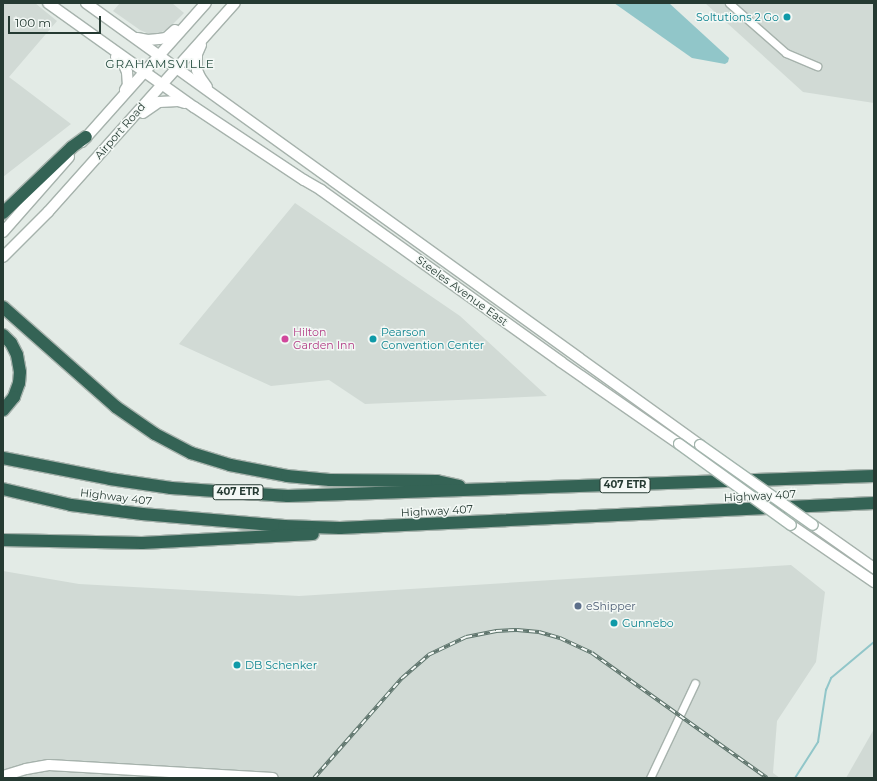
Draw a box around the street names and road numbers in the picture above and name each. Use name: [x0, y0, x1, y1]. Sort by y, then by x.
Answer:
street label: Airport Road: [92, 100, 148, 162]
street label: Steeles Avenue East: [414, 253, 510, 329]
road number: 407 ETR: [599, 477, 651, 493]
road number: 407 ETR: [212, 484, 264, 500]
street label: Highway 407: [79, 486, 153, 508]
street label: Highway 407: [724, 488, 796, 504]
street label: Highway 407: [401, 503, 473, 519]

